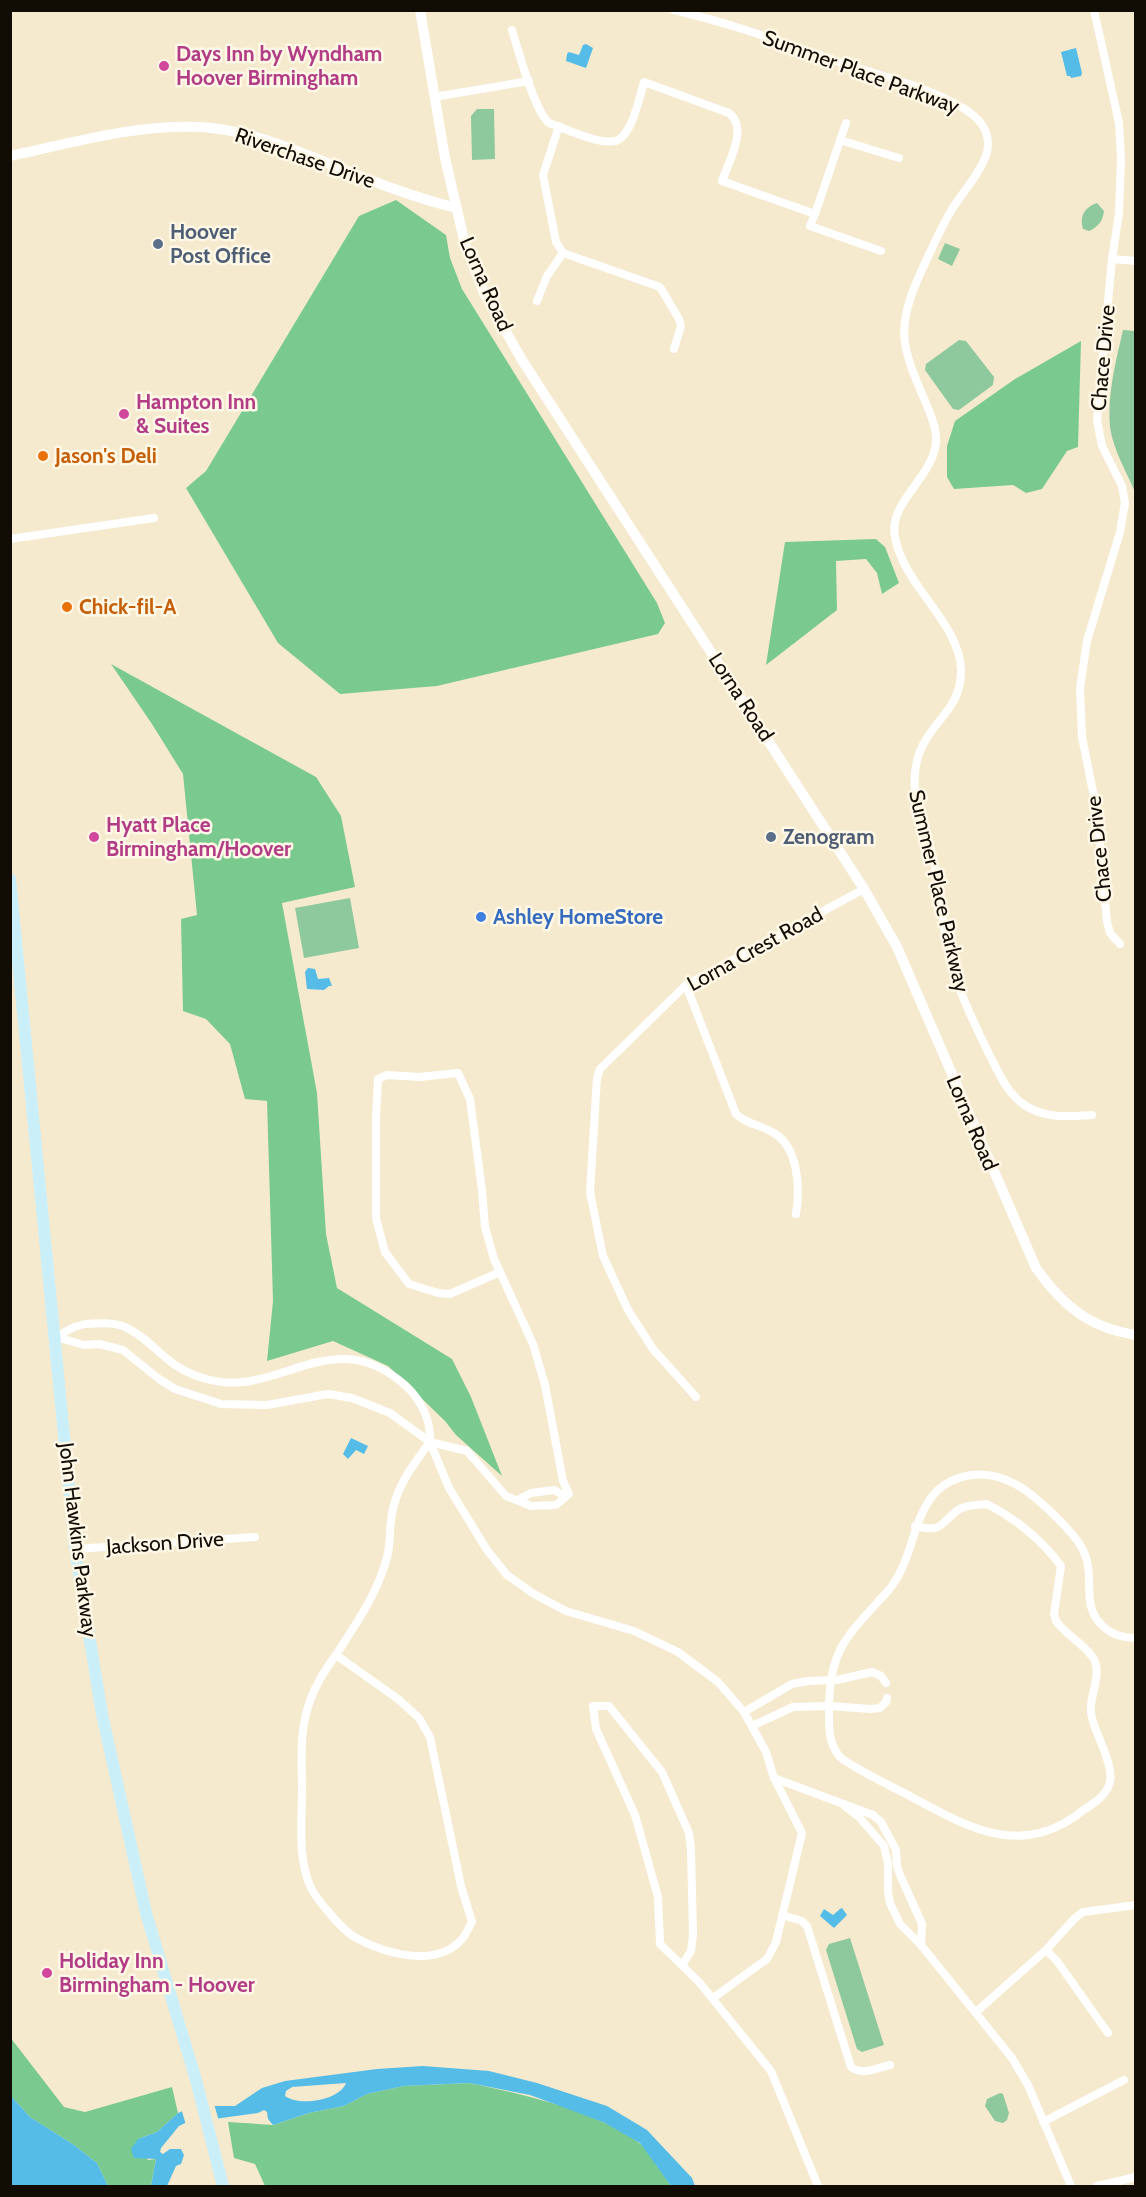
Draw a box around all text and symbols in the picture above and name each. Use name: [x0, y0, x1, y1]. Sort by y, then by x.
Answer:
street label: Summer Place Parkway: [760, 24, 963, 119]
place label: Days Inn by Wyndham Hoover Birmingham: [176, 41, 382, 90]
marker: Days Inn by Wyndham Hoover Birmingham: [157, 59, 171, 73]
street label: Riverchase Drive: [232, 122, 379, 193]
place label: Hoover Post Office: [170, 219, 271, 268]
street label: Lorna Road: [455, 233, 518, 335]
marker: Hoover Post Office: [151, 237, 165, 251]
street label: Chace Drive: [1085, 304, 1120, 412]
place label: Hampton Inn & Suites: [136, 389, 256, 438]
marker: Hampton Inn & Suites: [117, 407, 131, 421]
place label: Jason's Deli: [54, 443, 157, 468]
marker: Jason's Deli: [36, 449, 50, 463]
place label: Chick-fil-A: [79, 594, 177, 619]
marker: Chick-fil-A: [60, 600, 74, 614]
street label: Lorna Road: [704, 648, 779, 746]
street label: Summer Place Parkway: [904, 787, 975, 995]
street label: Chace Drive: [1080, 795, 1116, 903]
place label: Hyatt Place Birmingham/Hoover: [106, 812, 291, 861]
place label: Zenogram: [783, 824, 874, 849]
marker: Hyatt Place Birmingham/Hoover: [87, 830, 101, 844]
marker: Zenogram: [764, 830, 778, 844]
street label: Lorna Crest Road: [683, 901, 827, 996]
place label: Ashley HomeStore: [493, 904, 663, 929]
marker: Ashley HomeStore: [474, 910, 488, 924]
street label: Lorna Road: [941, 1072, 1004, 1174]
street label: John Hawkins Parkway: [54, 1440, 103, 1639]
street label: Jackson Drive: [104, 1526, 225, 1559]
place label: Holiday Inn Birmingham - Hoover: [59, 1948, 255, 1997]
marker: Holiday Inn Birmingham - Hoover: [40, 1966, 54, 1980]

